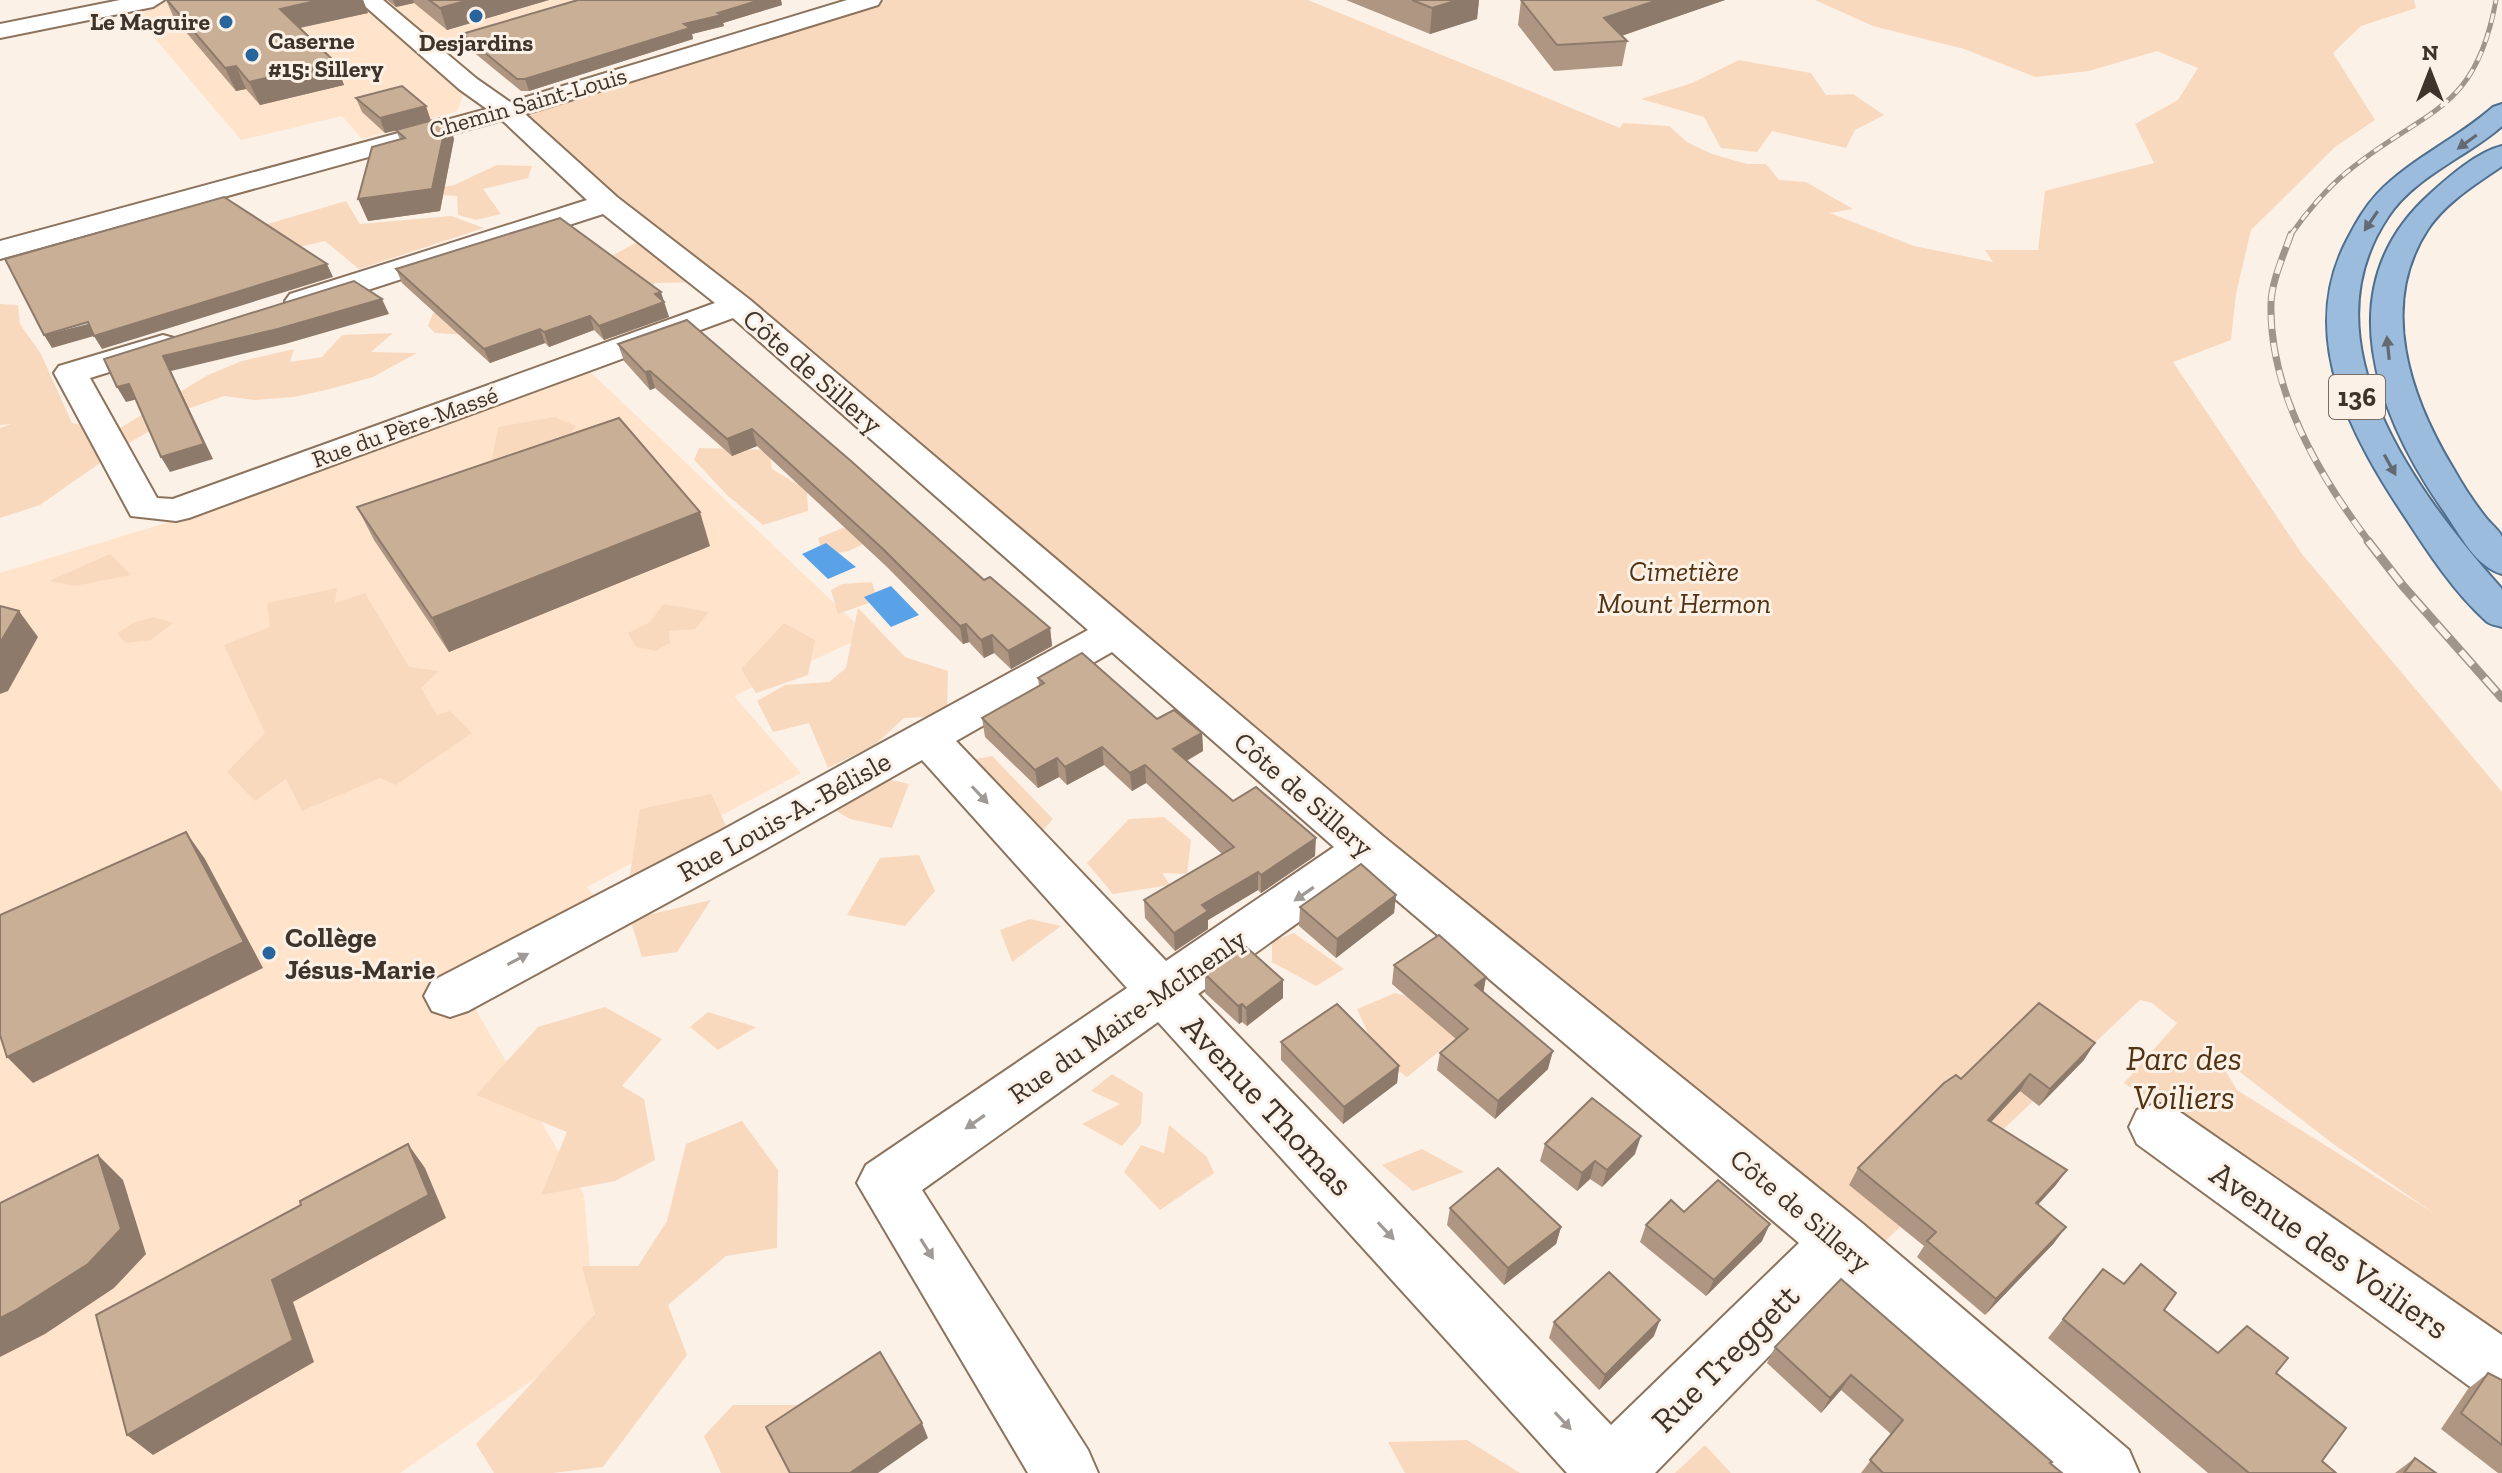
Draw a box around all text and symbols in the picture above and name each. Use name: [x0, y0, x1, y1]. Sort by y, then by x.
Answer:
place label: Le Maguire: [90, 7, 210, 36]
marker: Desjardins: [467, 7, 485, 25]
marker: Le Maguire: [217, 13, 235, 31]
place label: Caserne #15: Sillery: [268, 26, 384, 83]
place label: Desjardins: [419, 28, 533, 57]
north arrow: [2390, 32, 2470, 112]
text: N: [2422, 39, 2439, 66]
marker: Caserne #15: Sillery: [243, 46, 261, 64]
street label: Chemin Saint-Louis: [426, 60, 630, 145]
one-way arrow: [2456, 134, 2477, 149]
one-way arrow: [2364, 210, 2379, 231]
street label: Côte de Sillery: [736, 302, 890, 441]
one-way arrow: [2381, 335, 2394, 360]
road number: 136: [2329, 375, 2385, 419]
street label: Rue du Père-Massé: [308, 379, 502, 474]
one-way arrow: [2382, 454, 2396, 476]
park label: Cimetière Mount Hermon: [1597, 555, 1771, 620]
street label: Côte de Sillery: [1227, 725, 1381, 864]
street label: Rue Louis-A.-Bélisle: [672, 744, 896, 889]
one-way arrow: [970, 785, 988, 804]
one-way arrow: [1293, 886, 1314, 901]
place label: Collège Jésus-Marie: [285, 921, 435, 986]
street label: Rue du Maire-McInenly: [1002, 922, 1253, 1111]
marker: Collège Jésus-Marie: [260, 944, 278, 962]
one-way arrow: [507, 953, 530, 966]
street label: Avenue Thomas: [1173, 1006, 1362, 1205]
park label: Parc des Voiliers: [2126, 1038, 2242, 1118]
one-way arrow: [964, 1114, 985, 1129]
street label: Côte de Sillery: [1723, 1142, 1879, 1279]
street label: Avenue des Voiliers: [2202, 1153, 2457, 1348]
one-way arrow: [1376, 1221, 1394, 1240]
one-way arrow: [919, 1238, 934, 1261]
street label: Rue Treggett: [1643, 1276, 1808, 1441]
one-way arrow: [1553, 1412, 1571, 1431]

